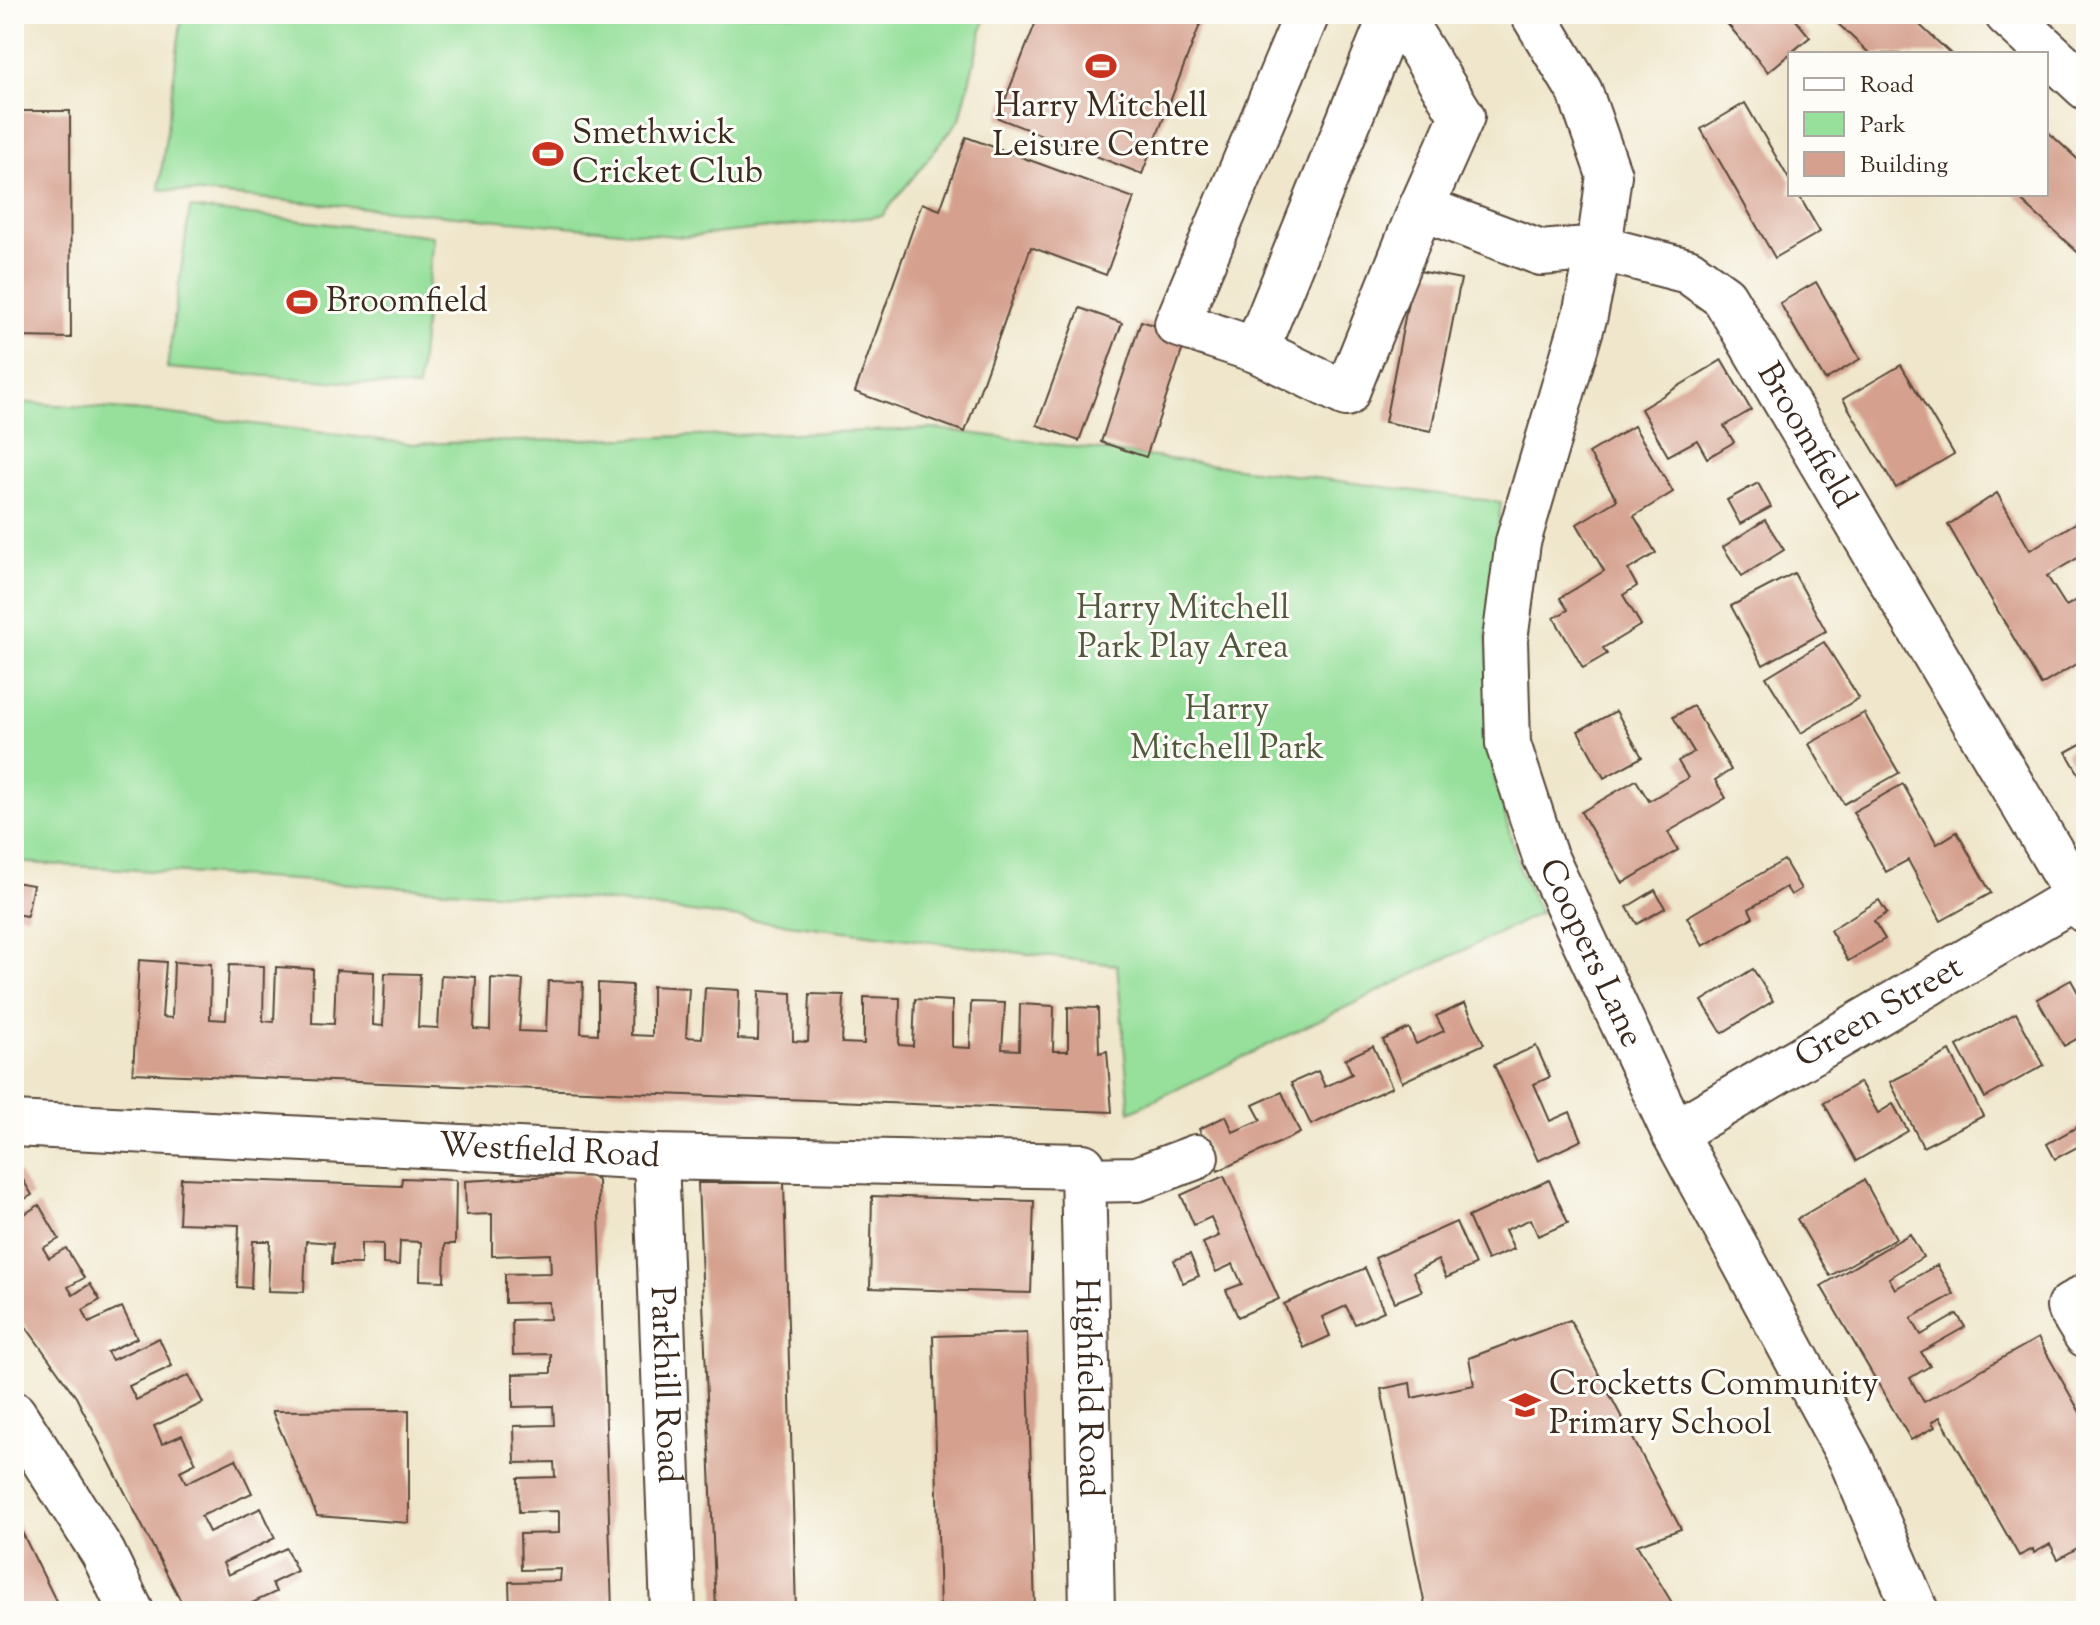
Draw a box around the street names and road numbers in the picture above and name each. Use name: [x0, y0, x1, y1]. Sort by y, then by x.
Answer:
street label: Broomfield: [1744, 354, 1868, 518]
street label: Coopers Lane: [1525, 851, 1655, 1056]
street label: Green Street: [1786, 944, 1973, 1081]
street label: Westfield Road: [437, 1121, 661, 1182]
street label: Highfield Road: [1061, 1278, 1114, 1498]
street label: Parkhill Road: [636, 1285, 693, 1484]

